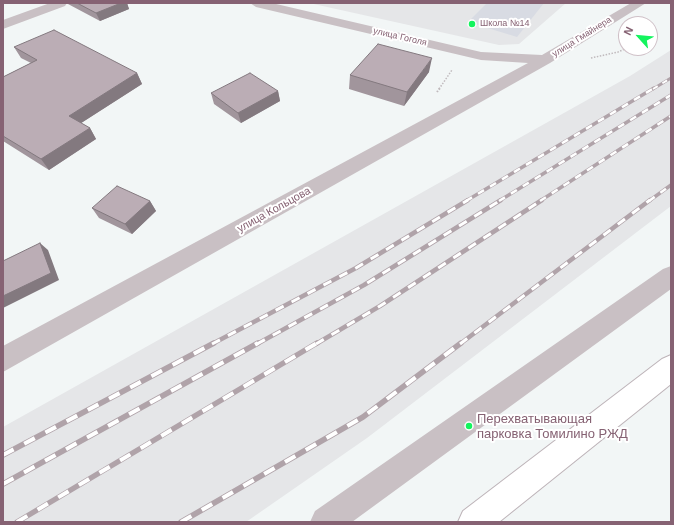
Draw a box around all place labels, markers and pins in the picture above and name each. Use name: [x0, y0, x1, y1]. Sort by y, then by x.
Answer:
marker: Школа №14: [467, 19, 477, 29]
place label: Школа №14: [480, 19, 530, 29]
place label: Перехватывающая парковка Томилино РЖД: [477, 411, 628, 442]
marker: Перехватывающая парковка Томилино РЖД: [464, 421, 474, 431]

